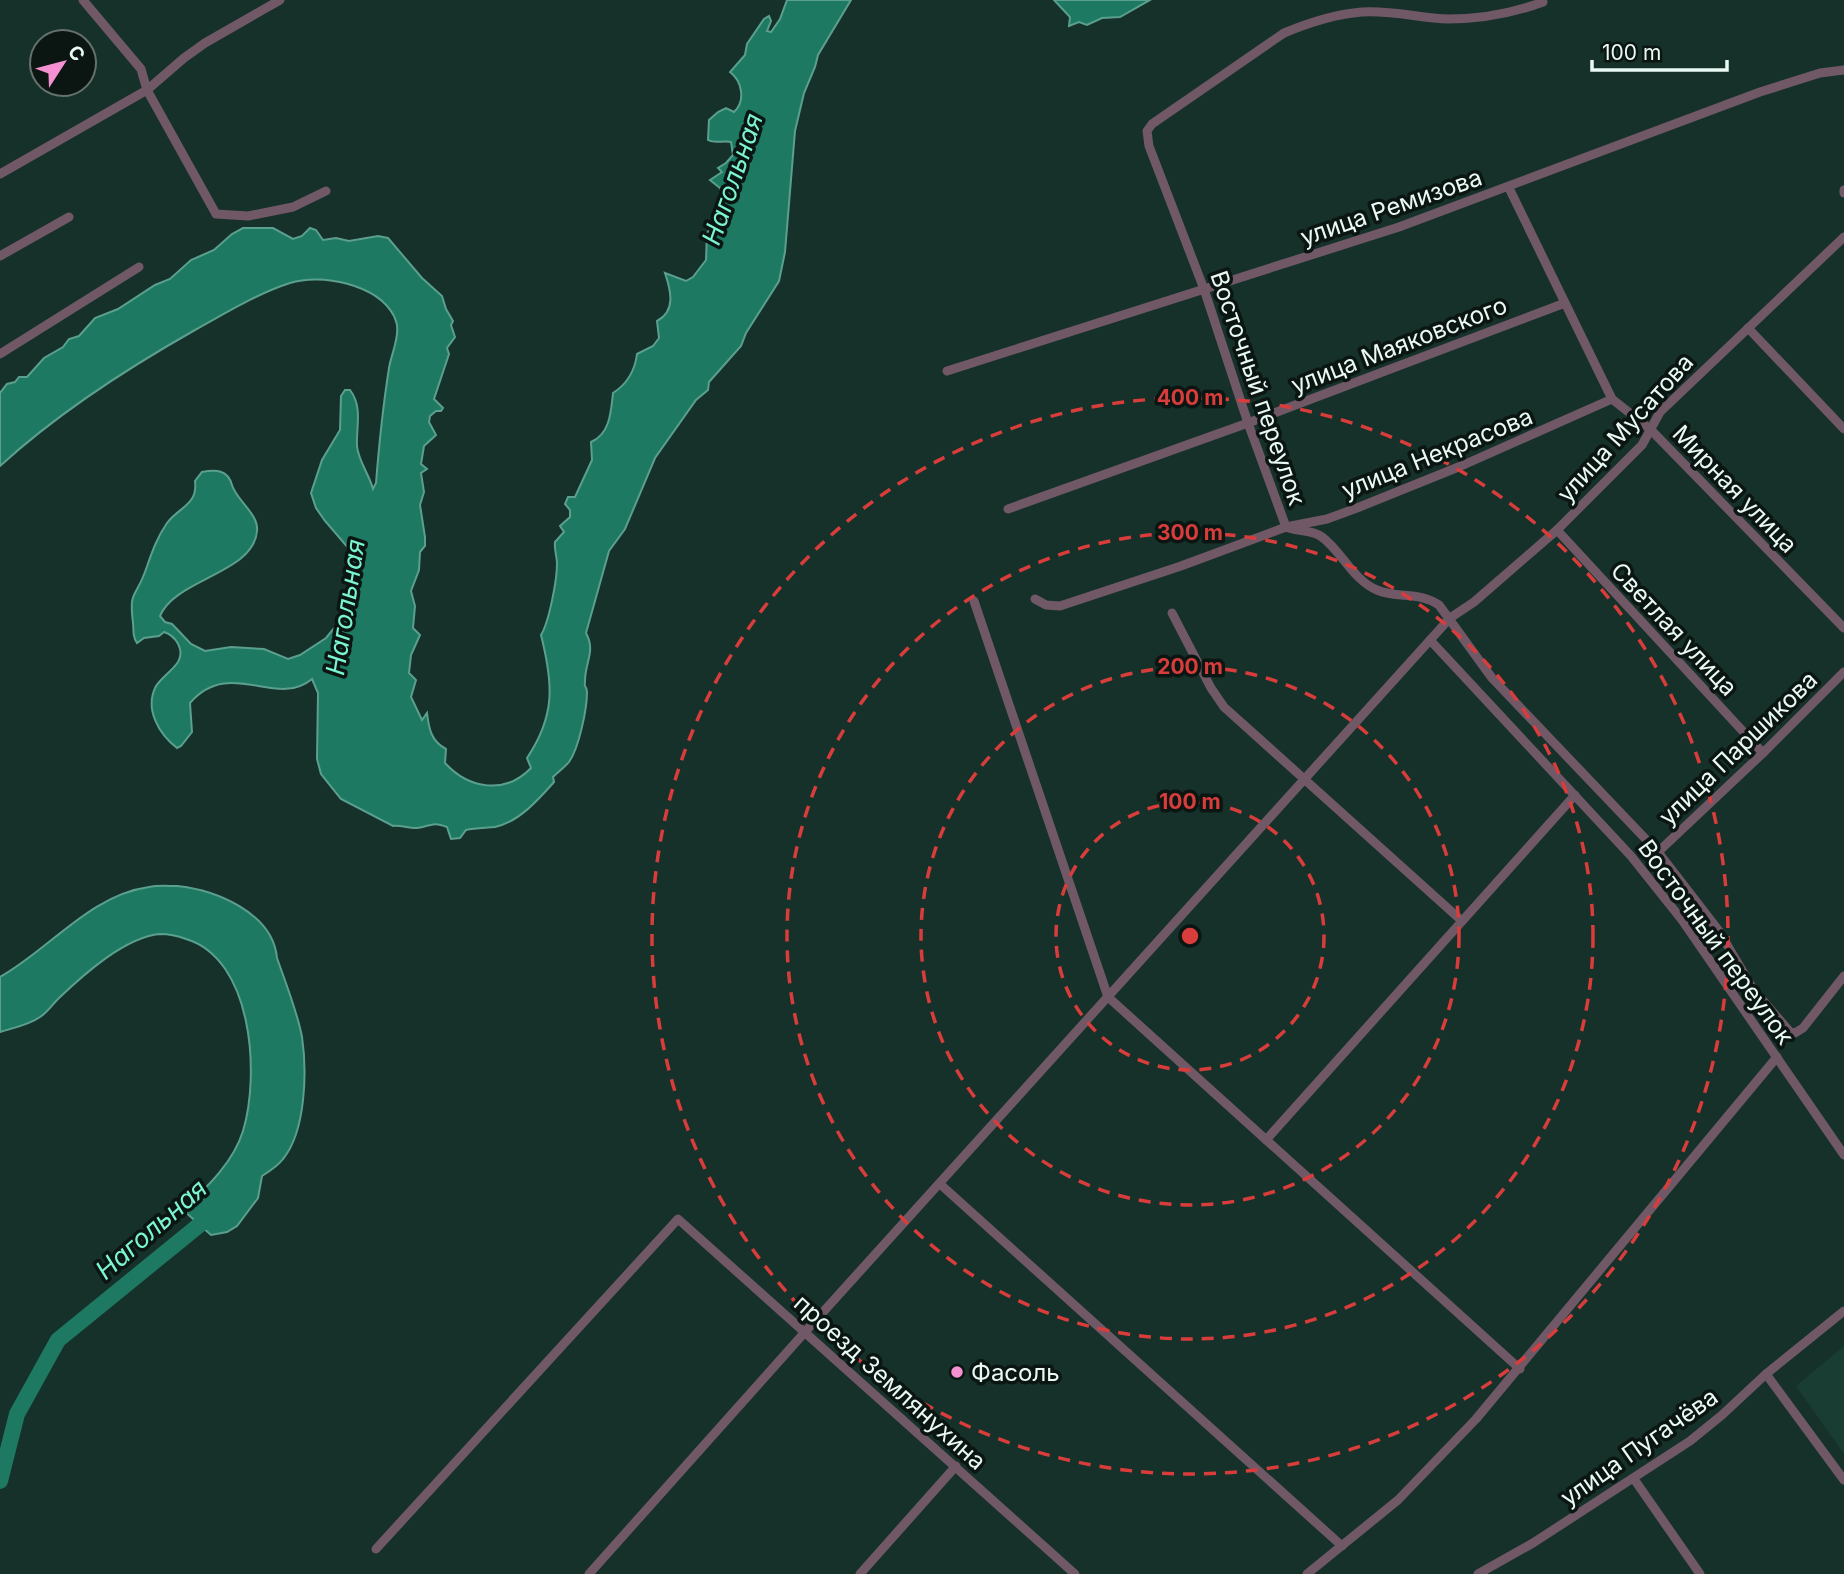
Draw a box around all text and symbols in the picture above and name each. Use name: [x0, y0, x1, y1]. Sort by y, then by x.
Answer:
north arrow: [28, 28, 98, 98]
scale bar: [1592, 28, 1727, 72]
text: 100 m: [1602, 40, 1661, 65]
text: С: [63, 41, 90, 66]
water label: Нагольная: [695, 109, 769, 249]
street label: улица Ремизова: [1296, 162, 1486, 252]
street label: Восточный переулок: [1204, 267, 1312, 509]
street label: улица Маяковского: [1287, 290, 1511, 400]
street label: улица Мусатова: [1551, 348, 1699, 508]
text: 400 m: [1157, 385, 1223, 410]
street label: улица Некрасова: [1337, 401, 1537, 505]
street label: Мирная улица: [1667, 419, 1803, 559]
text: 300 m: [1157, 520, 1223, 545]
water label: Нагольная: [319, 537, 371, 677]
street label: Светлая улица: [1605, 556, 1743, 702]
text: 200 m: [1157, 654, 1223, 679]
street label: улица Паршикова: [1653, 665, 1823, 831]
text: 100 m: [1159, 789, 1221, 814]
street label: Восточный переулок: [1632, 834, 1800, 1050]
centre of rings: [1178, 924, 1202, 948]
water label: Нагольная: [89, 1172, 213, 1286]
street label: проезд Землянухина: [788, 1288, 992, 1476]
place label: Фасоль: [971, 1358, 1060, 1387]
marker: Фасоль: [949, 1364, 965, 1380]
street label: улица Пугачёва: [1555, 1382, 1723, 1512]

